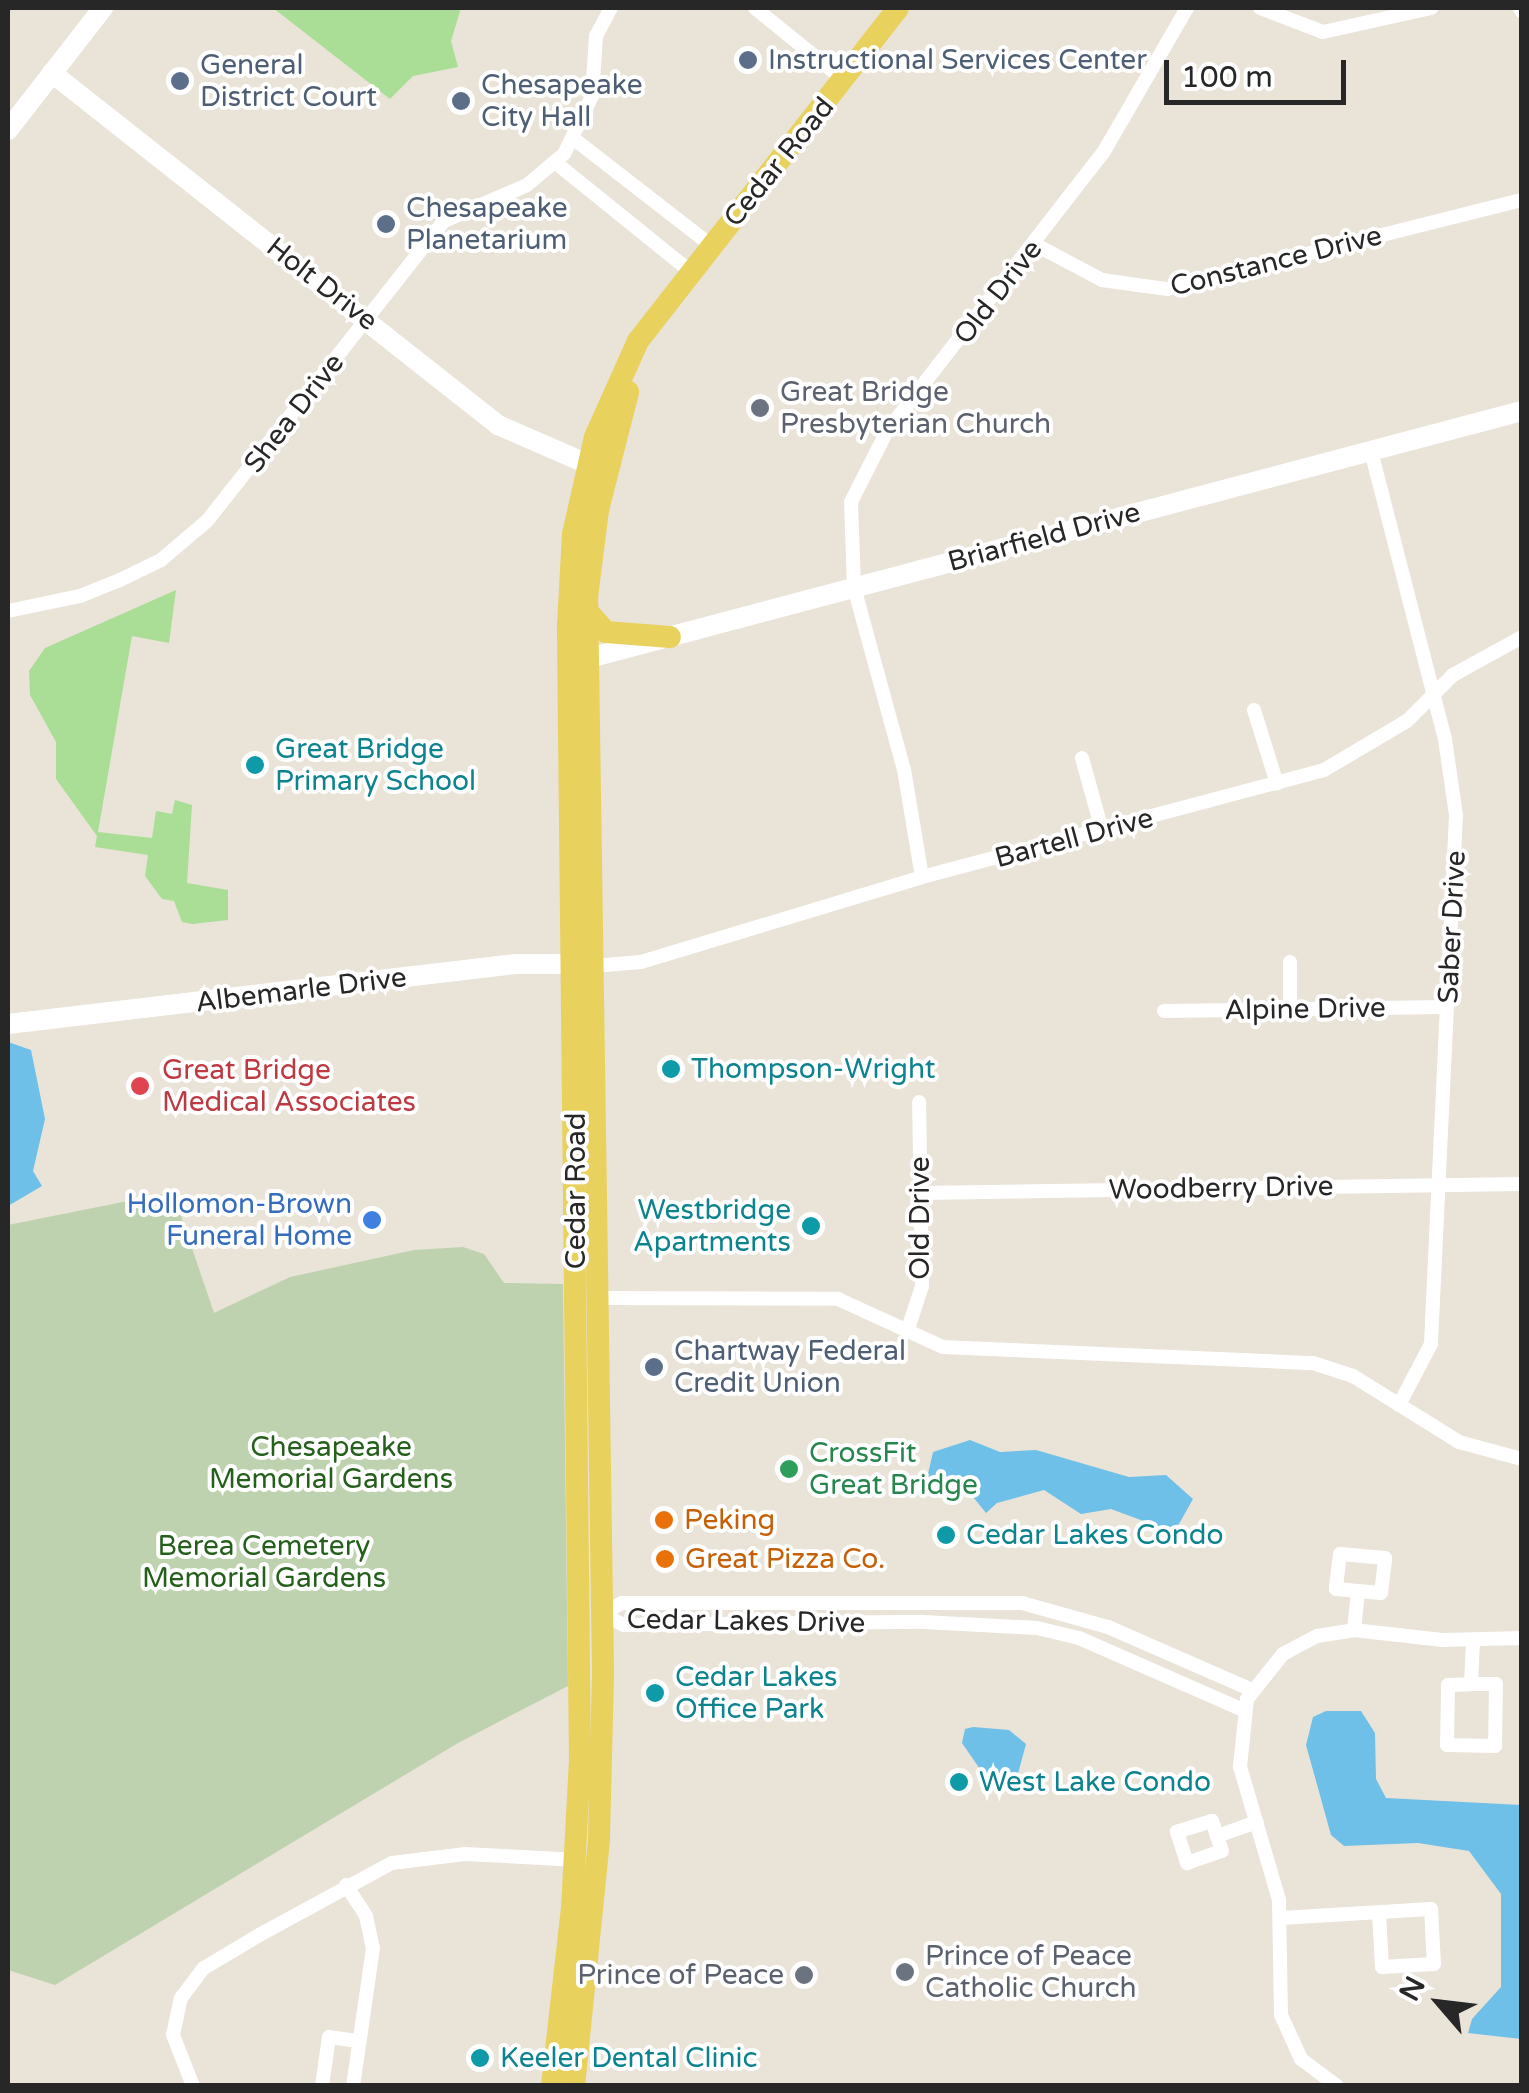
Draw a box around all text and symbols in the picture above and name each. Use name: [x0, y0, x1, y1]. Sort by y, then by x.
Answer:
scale bar: [1169, 40, 1352, 102]
place label: Instructional Services Center: [768, 43, 1147, 77]
place label: General District Court: [200, 48, 377, 114]
marker: Instructional Services Center: [737, 49, 759, 71]
text: 100 m: [1181, 59, 1273, 96]
place label: Chesapeake City Hall: [481, 68, 643, 134]
marker: General District Court: [169, 70, 191, 92]
marker: Chesapeake City Hall: [450, 90, 472, 112]
street label: Cedar Road: [717, 91, 841, 233]
place label: Chesapeake Planetarium: [406, 191, 568, 257]
marker: Chesapeake Planetarium: [375, 213, 397, 235]
street label: Constance Drive: [1167, 218, 1385, 304]
street label: Holt Drive: [260, 230, 384, 338]
street label: Old Drive: [947, 233, 1049, 351]
street label: Shea Drive: [237, 347, 351, 479]
place label: Great Bridge Presbyterian Church: [780, 375, 1051, 441]
marker: Great Bridge Presbyterian Church: [749, 397, 771, 419]
street label: Briarfield Drive: [944, 495, 1144, 579]
place label: Great Bridge Primary School: [275, 732, 476, 798]
marker: Great Bridge Primary School: [244, 754, 266, 776]
street label: Bartell Drive: [991, 801, 1157, 875]
street label: Saber Drive: [1431, 849, 1473, 1005]
street label: Albemarle Drive: [194, 960, 408, 1020]
street label: Alpine Drive: [1224, 991, 1386, 1027]
place label: Thompson-Wright: [691, 1052, 935, 1086]
place label: Great Bridge Medical Associates: [162, 1053, 416, 1119]
marker: Thompson-Wright: [660, 1058, 682, 1080]
marker: Great Bridge Medical Associates: [127, 1073, 153, 1099]
street label: Cedar Road: [559, 1113, 593, 1269]
street label: Old Drive: [903, 1156, 937, 1280]
street label: Woodberry Drive: [1108, 1169, 1334, 1207]
place label: Hollomon-Brown Funeral Home: [126, 1187, 352, 1253]
place label: Westbridge Apartments: [633, 1193, 791, 1259]
marker: Hollomon-Brown Funeral Home: [361, 1209, 383, 1231]
marker: Westbridge Apartments: [800, 1215, 822, 1237]
place label: Chartway Federal Credit Union: [674, 1334, 906, 1400]
marker: Chartway Federal Credit Union: [643, 1356, 665, 1378]
park label: Chesapeake Memorial Gardens: [209, 1430, 453, 1496]
place label: CrossFit Great Bridge: [809, 1436, 978, 1502]
marker: CrossFit Great Bridge: [778, 1458, 800, 1480]
place label: Peking: [684, 1503, 775, 1537]
marker: Peking: [653, 1509, 675, 1531]
place label: Cedar Lakes Condo: [966, 1518, 1223, 1552]
marker: Cedar Lakes Condo: [935, 1524, 957, 1546]
park label: Berea Cemetery Memorial Gardens: [142, 1529, 386, 1595]
place label: Great Pizza Co.: [685, 1542, 885, 1576]
marker: Great Pizza Co.: [654, 1548, 676, 1570]
street label: Cedar Lakes Drive: [626, 1602, 866, 1640]
place label: Cedar Lakes Office Park: [675, 1660, 837, 1726]
marker: Cedar Lakes Office Park: [644, 1682, 666, 1704]
place label: West Lake Condo: [979, 1765, 1211, 1799]
marker: West Lake Condo: [948, 1771, 970, 1793]
place label: Prince of Peace Catholic Church: [925, 1939, 1137, 2005]
north arrow: [1389, 1953, 1489, 2053]
place label: Prince of Peace: [577, 1958, 784, 1992]
marker: Prince of Peace Catholic Church: [894, 1961, 916, 1983]
marker: Prince of Peace: [793, 1964, 815, 1986]
text: N: [1392, 1971, 1433, 2007]
place label: Keeler Dental Clinic: [500, 2041, 757, 2075]
marker: Keeler Dental Clinic: [469, 2047, 491, 2069]

